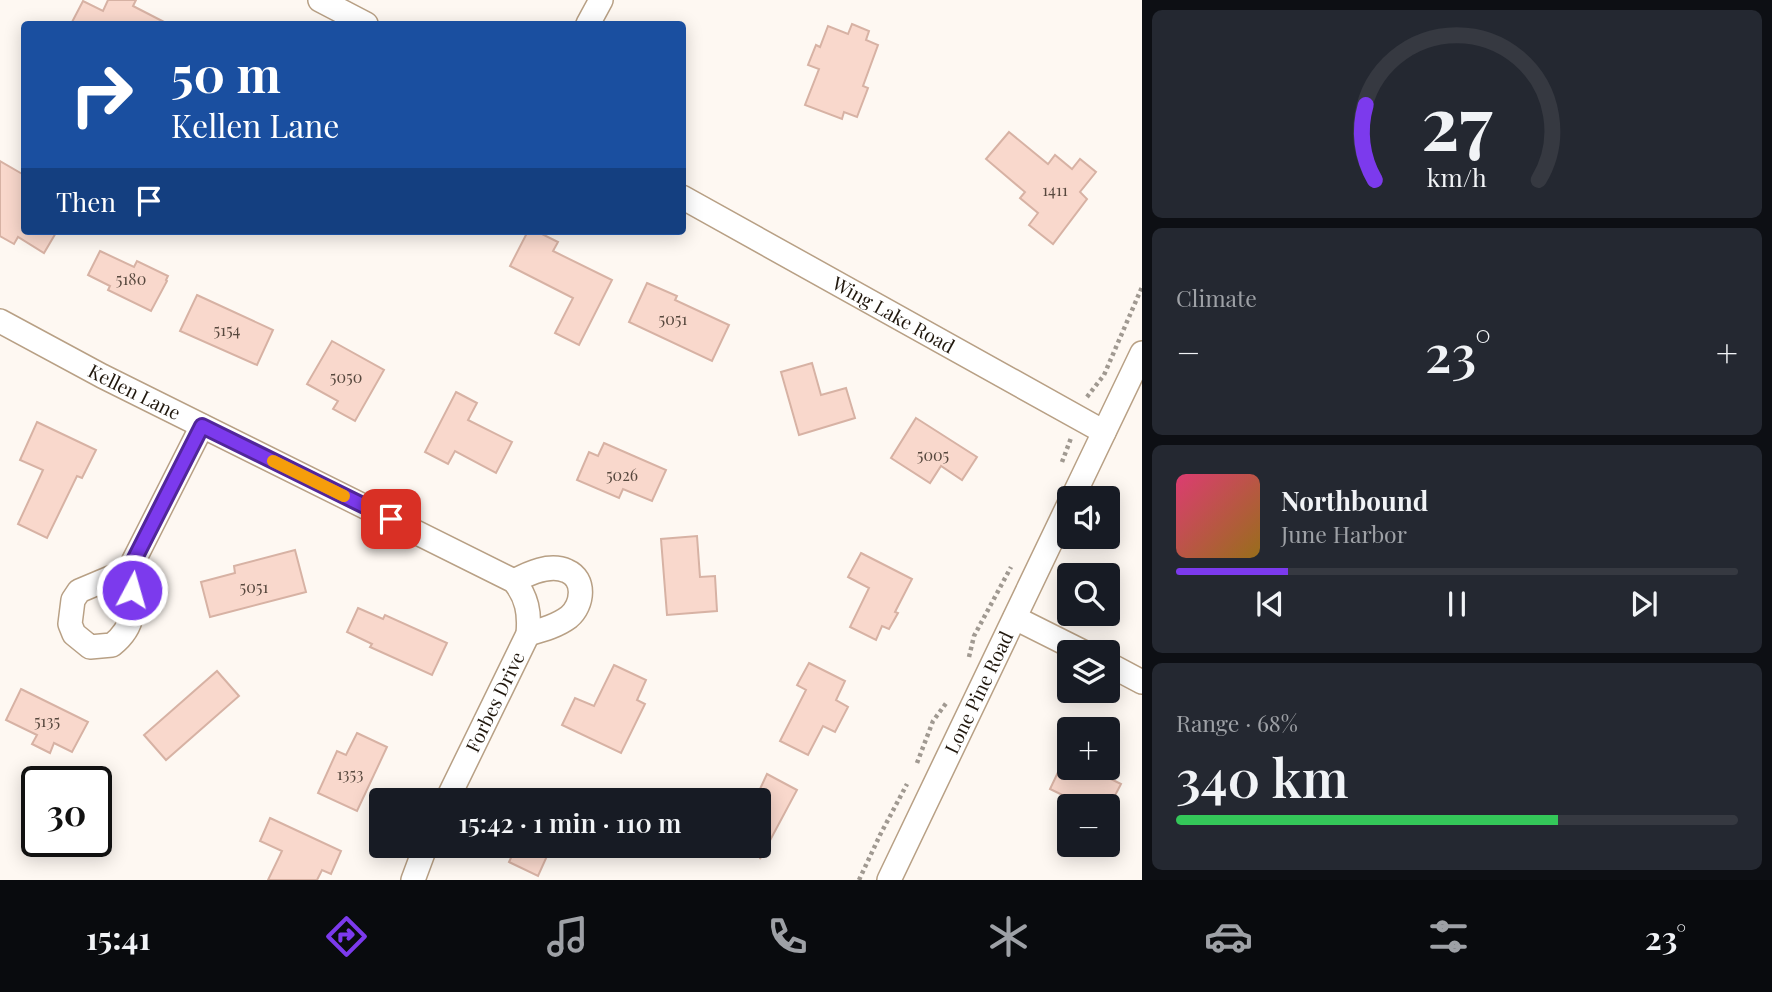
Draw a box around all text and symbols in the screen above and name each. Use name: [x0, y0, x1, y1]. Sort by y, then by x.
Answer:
text: 50 m: [171, 40, 281, 105]
icon: right: [56, 49, 147, 140]
text: 27: [1421, 71, 1493, 168]
text: Kellen Lane: [171, 103, 339, 146]
text: km/h: [1427, 160, 1487, 193]
house number: 1411: [1042, 179, 1068, 200]
icon: arrive: [130, 182, 168, 220]
text: Then: [56, 184, 116, 219]
house number: 5180: [116, 268, 146, 289]
street label: Wing Lake Road: [827, 269, 960, 358]
text: Climate: [1176, 282, 1257, 313]
house number: 5051: [659, 308, 687, 329]
text: 23°: [1425, 317, 1491, 386]
house number: 5154: [214, 319, 241, 340]
text: −: [1176, 326, 1201, 377]
text: +: [1716, 326, 1738, 377]
street label: Kellen Lane: [84, 357, 185, 425]
house number: 5050: [330, 366, 362, 387]
house number: 5005: [917, 444, 949, 465]
house number: 5026: [606, 464, 638, 485]
text: Northbound: [1281, 483, 1428, 518]
map controls: [1057, 486, 1120, 857]
button: sound: [1057, 486, 1120, 549]
pin: [361, 489, 421, 549]
icon: arrive: [372, 500, 410, 538]
text: June Harbor: [1281, 518, 1407, 549]
position arrow: [95, 553, 169, 627]
button: search: [1057, 563, 1120, 626]
house number: 5051: [240, 576, 268, 597]
icon: previous: [1251, 585, 1289, 623]
icon: pause: [1438, 585, 1476, 623]
icon: next: [1625, 585, 1663, 623]
street label: Lone Pine Road: [937, 626, 1018, 758]
button: layers: [1057, 640, 1120, 703]
street label: Forbes Drive: [459, 647, 530, 756]
text: Range · 68%: [1176, 707, 1298, 738]
house number: 5135: [34, 710, 60, 731]
button: +: [1057, 717, 1120, 780]
text: 340 km: [1176, 742, 1348, 811]
house number: 1353: [337, 763, 363, 784]
speed limit sign: 30: [21, 766, 112, 857]
button: −: [1057, 794, 1120, 857]
text: 15:42 · 1 min · 110 m: [459, 805, 681, 840]
icon: directions: [322, 912, 371, 961]
icon: music: [543, 912, 592, 961]
icon: phone: [763, 912, 812, 961]
icon: climate: [984, 912, 1033, 961]
icon: car: [1204, 912, 1253, 961]
icon: filters: [1424, 912, 1473, 961]
text: 15:41: [86, 915, 151, 958]
text: 23°: [1645, 915, 1686, 958]

